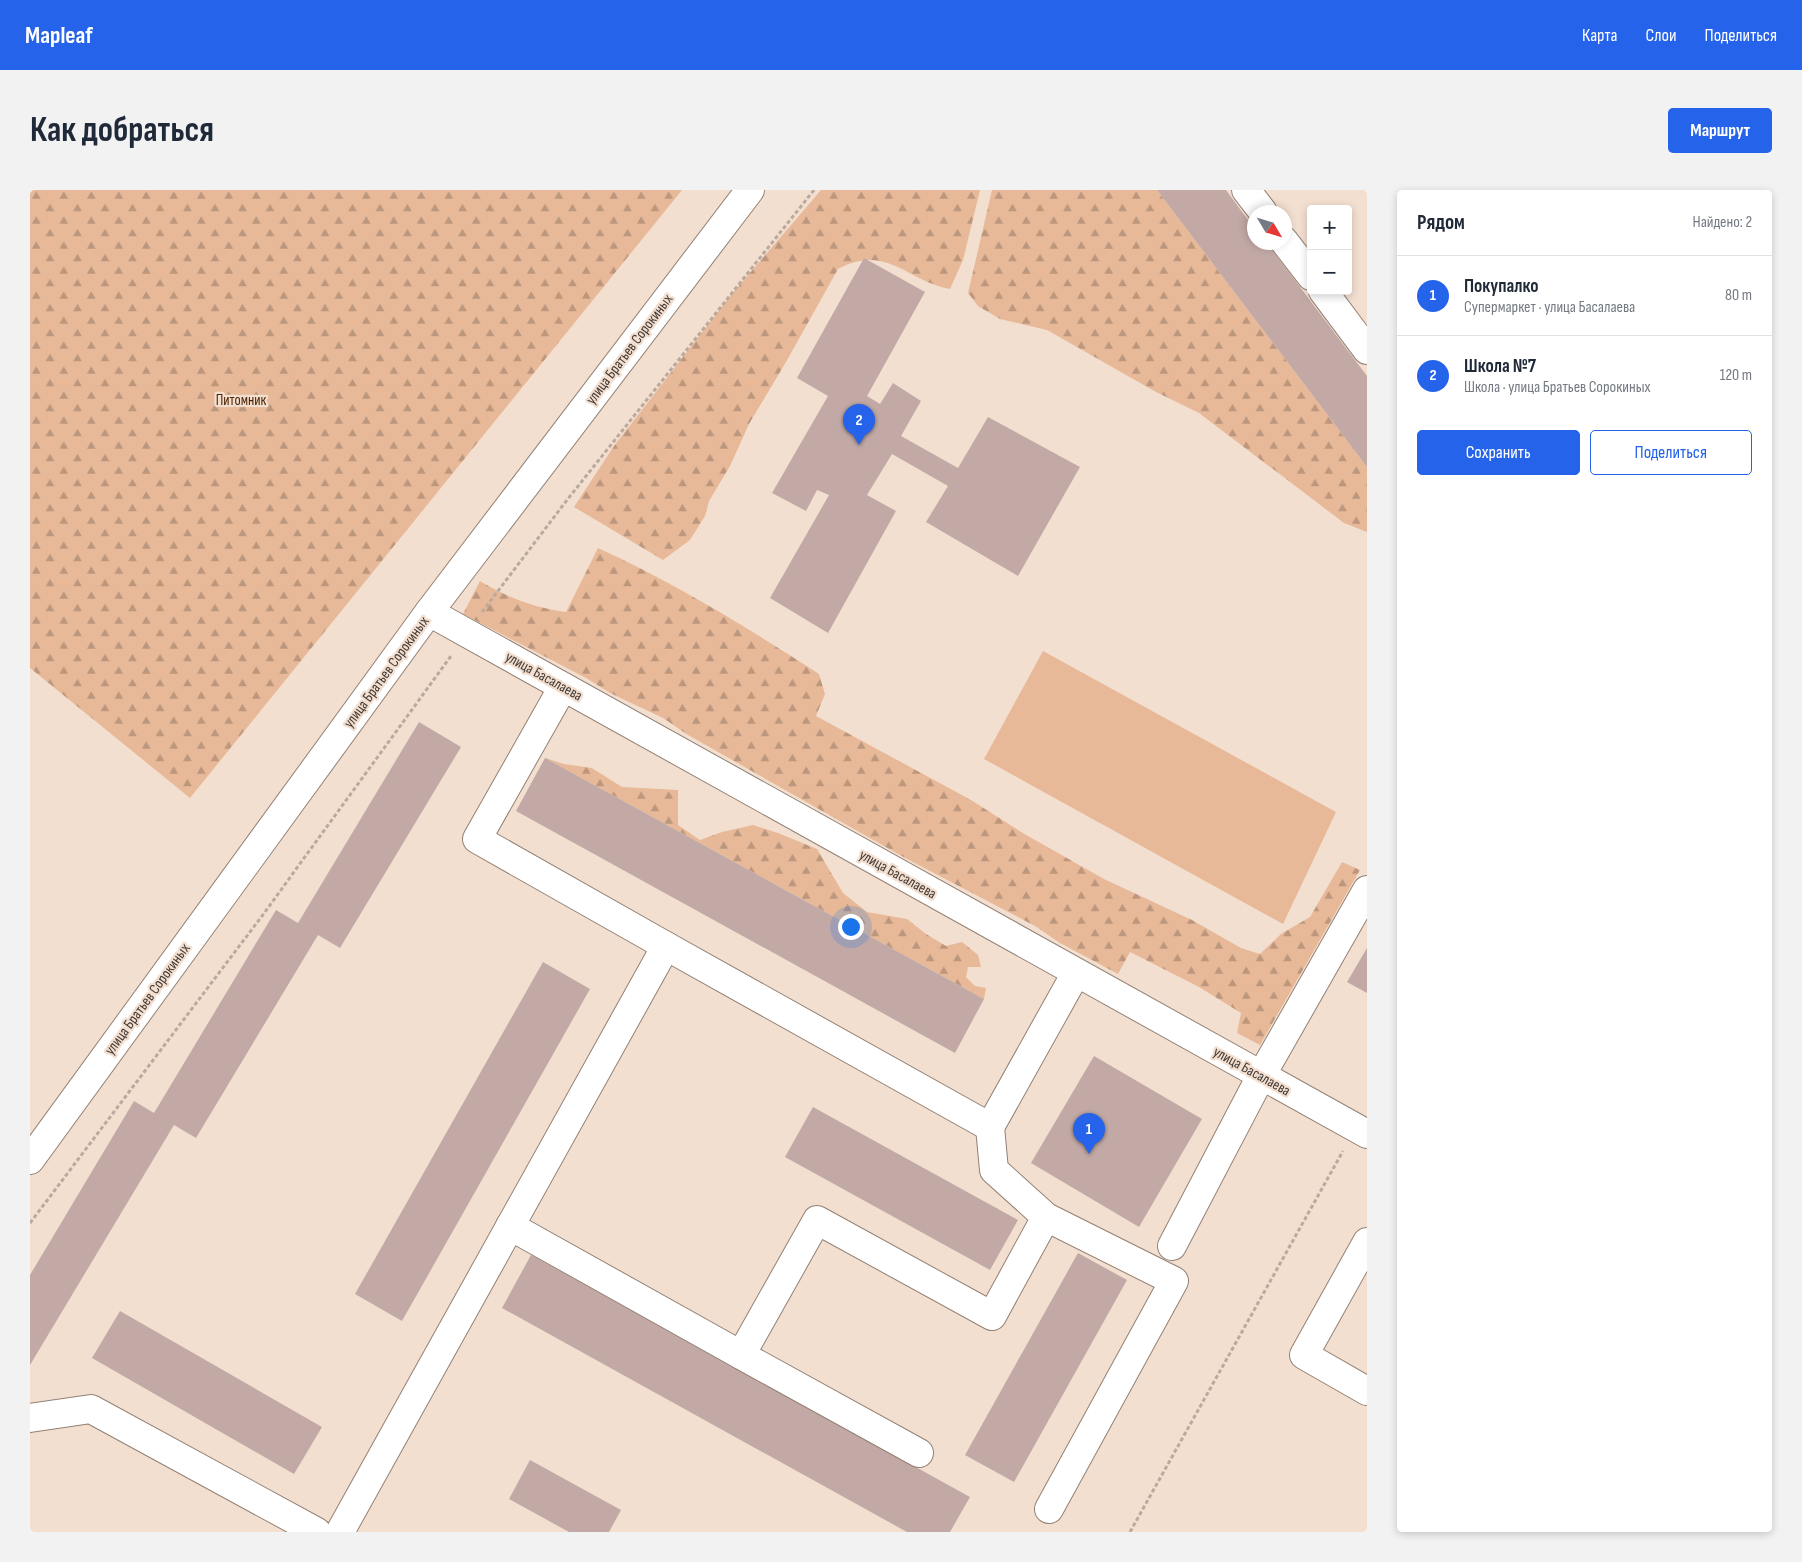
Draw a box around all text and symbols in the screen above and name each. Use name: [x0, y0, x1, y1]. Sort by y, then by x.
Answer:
text: Mapleaf: [25, 21, 93, 50]
text: Карта: [1582, 25, 1618, 46]
text: Слои: [1646, 25, 1677, 46]
text: Поделиться: [1705, 25, 1777, 46]
button: Маршрут: [1668, 108, 1772, 153]
text: Как добраться: [30, 109, 214, 152]
north arrow: [1247, 205, 1292, 250]
map controls: [1307, 205, 1352, 295]
button: +: [1307, 205, 1352, 250]
text: Рядом: [1417, 210, 1465, 235]
text: Найдено: 2: [1693, 213, 1752, 232]
button: −: [1307, 250, 1352, 295]
text: Покупалко: [1464, 275, 1539, 298]
text: 1: [1430, 286, 1436, 305]
text: 80 m: [1725, 286, 1752, 305]
street label: улица Братьев Сорокиных: [582, 290, 677, 408]
text: Супермаркет · улица Басалаева: [1464, 298, 1635, 317]
text: Школа №7: [1464, 355, 1536, 378]
text: 2: [1429, 366, 1437, 385]
text: 120 m: [1720, 366, 1752, 385]
text: Школа · улица Братьев Сорокиных: [1464, 378, 1651, 397]
park label: Питомник: [216, 391, 267, 410]
pin: 2: [843, 404, 875, 445]
button: Сохранить: [1417, 430, 1580, 475]
button: Поделиться: [1590, 430, 1752, 475]
street label: улица Братьев Сорокиных: [340, 612, 433, 732]
street label: улица Басалаева: [502, 647, 586, 706]
street label: улица Басалаева: [856, 845, 940, 904]
your location: [838, 914, 864, 940]
street label: улица Братьев Сорокиных: [101, 939, 194, 1059]
street label: улица Басалаева: [1210, 1042, 1294, 1101]
pin: 1: [1073, 1113, 1105, 1154]

